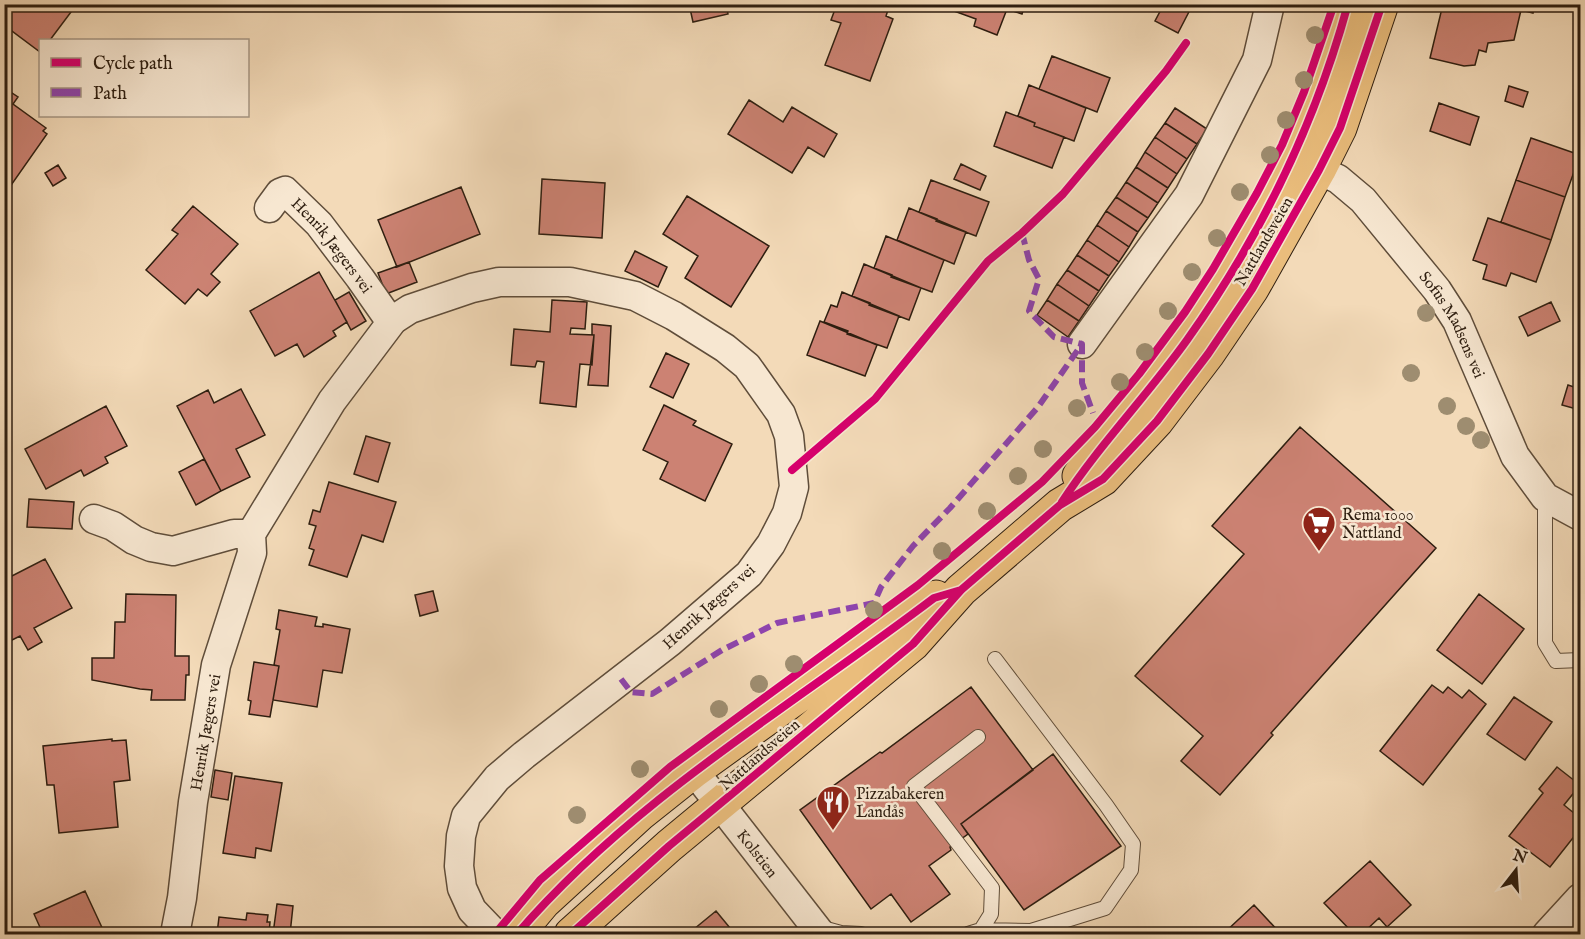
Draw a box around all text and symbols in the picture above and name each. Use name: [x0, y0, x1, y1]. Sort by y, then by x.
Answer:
legend: [39, 39, 249, 117]
text: Cycle path: [93, 53, 173, 76]
text: Path: [93, 83, 127, 106]
street label: Nattlandsveien: [1231, 193, 1299, 290]
street label: Henrik Jægers vei: [286, 194, 376, 298]
street label: Sofus Madsens vei: [1414, 268, 1488, 382]
supermarket icon: Rema 1000 Nattland: [1301, 505, 1337, 552]
place label: Rema 1000 Nattland: [1342, 506, 1414, 544]
street label: Henrik Jægers vei: [659, 561, 760, 654]
street label: Henrik Jægers vei: [187, 673, 226, 792]
street label: Nattlandsveien: [716, 715, 805, 796]
restaurant icon: Pizzabakeren Landås: [815, 784, 851, 831]
place label: Pizzabakeren Landås: [856, 785, 945, 823]
street label: Kolstien: [731, 826, 782, 883]
north arrow: [1486, 840, 1546, 900]
text: N: [1509, 846, 1529, 869]

